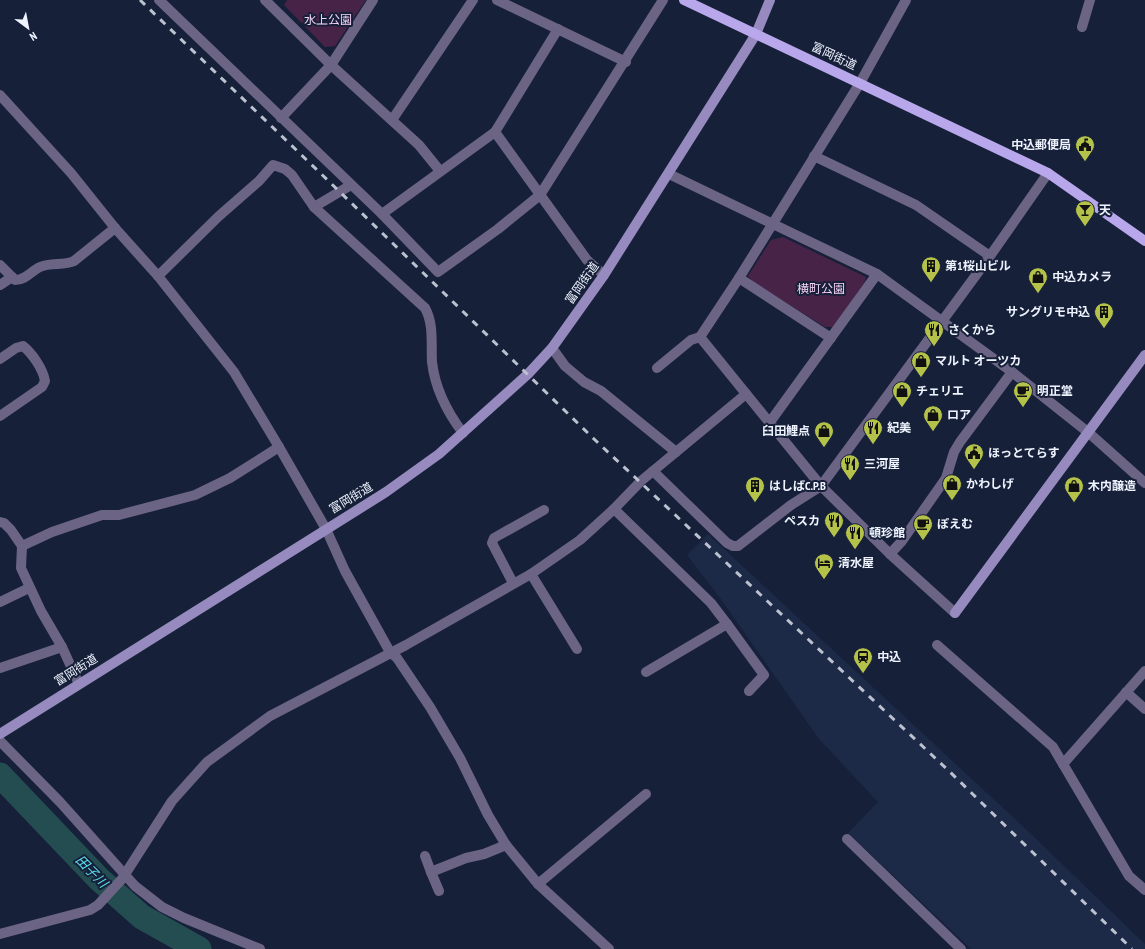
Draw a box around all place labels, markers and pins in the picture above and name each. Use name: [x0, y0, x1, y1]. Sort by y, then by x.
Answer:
public building icon: 中込郵便局: [1074, 134, 1096, 162]
place label: 中込郵便局: [1011, 137, 1071, 152]
bar icon: 天: [1074, 199, 1096, 227]
place label: 天: [1099, 202, 1111, 217]
building icon: 第1桜山ビル: [920, 255, 942, 283]
place label: 第1桜山ビル: [945, 258, 1011, 273]
shop icon: 中込カメラ: [1027, 266, 1049, 294]
place label: 中込カメラ: [1052, 269, 1112, 284]
building icon: サングリモ中込: [1093, 301, 1115, 329]
place label: サングリモ中込: [1006, 304, 1090, 319]
restaurant icon: さくから: [923, 319, 945, 347]
place label: さくから: [948, 322, 996, 337]
shop icon: マルト オーツカ: [910, 350, 932, 378]
place label: マルト オーツカ: [935, 353, 1021, 368]
shop icon: チェリエ: [891, 380, 913, 408]
cafe icon: 明正堂: [1012, 380, 1034, 408]
place label: チェリエ: [916, 383, 964, 398]
place label: 明正堂: [1037, 383, 1073, 398]
shop icon: ロア: [922, 404, 944, 432]
place label: ロア: [947, 407, 971, 422]
restaurant icon: 紀美: [862, 417, 884, 445]
shop icon: 臼田鯉点: [813, 420, 835, 448]
place label: 紀美: [887, 420, 911, 435]
place label: 臼田鯉点: [762, 423, 810, 438]
public building icon: ほっとてらす: [963, 442, 985, 470]
place label: ほっとてらす: [988, 445, 1059, 460]
restaurant icon: 三河屋: [839, 453, 861, 481]
place label: 三河屋: [864, 456, 900, 471]
shop icon: かわしげ: [941, 473, 963, 501]
building icon: はしばC.P.B: [744, 475, 766, 503]
shop icon: 木内醸造: [1063, 475, 1085, 503]
place label: かわしげ: [966, 476, 1014, 491]
place label: はしばC.P.B: [769, 478, 826, 493]
place label: 木内醸造: [1088, 478, 1136, 493]
restaurant icon: ペスカ: [823, 510, 845, 538]
place label: ペスカ: [784, 513, 820, 528]
cafe icon: ぽえむ: [912, 513, 934, 541]
place label: ぽえむ: [937, 516, 973, 531]
restaurant icon: 頓珍館: [844, 522, 866, 550]
place label: 頓珍館: [869, 525, 905, 540]
hotel icon: 清水屋: [813, 552, 835, 580]
place label: 清水屋: [838, 555, 874, 570]
station icon: 中込: [852, 646, 874, 674]
place label: 中込: [877, 649, 901, 664]

